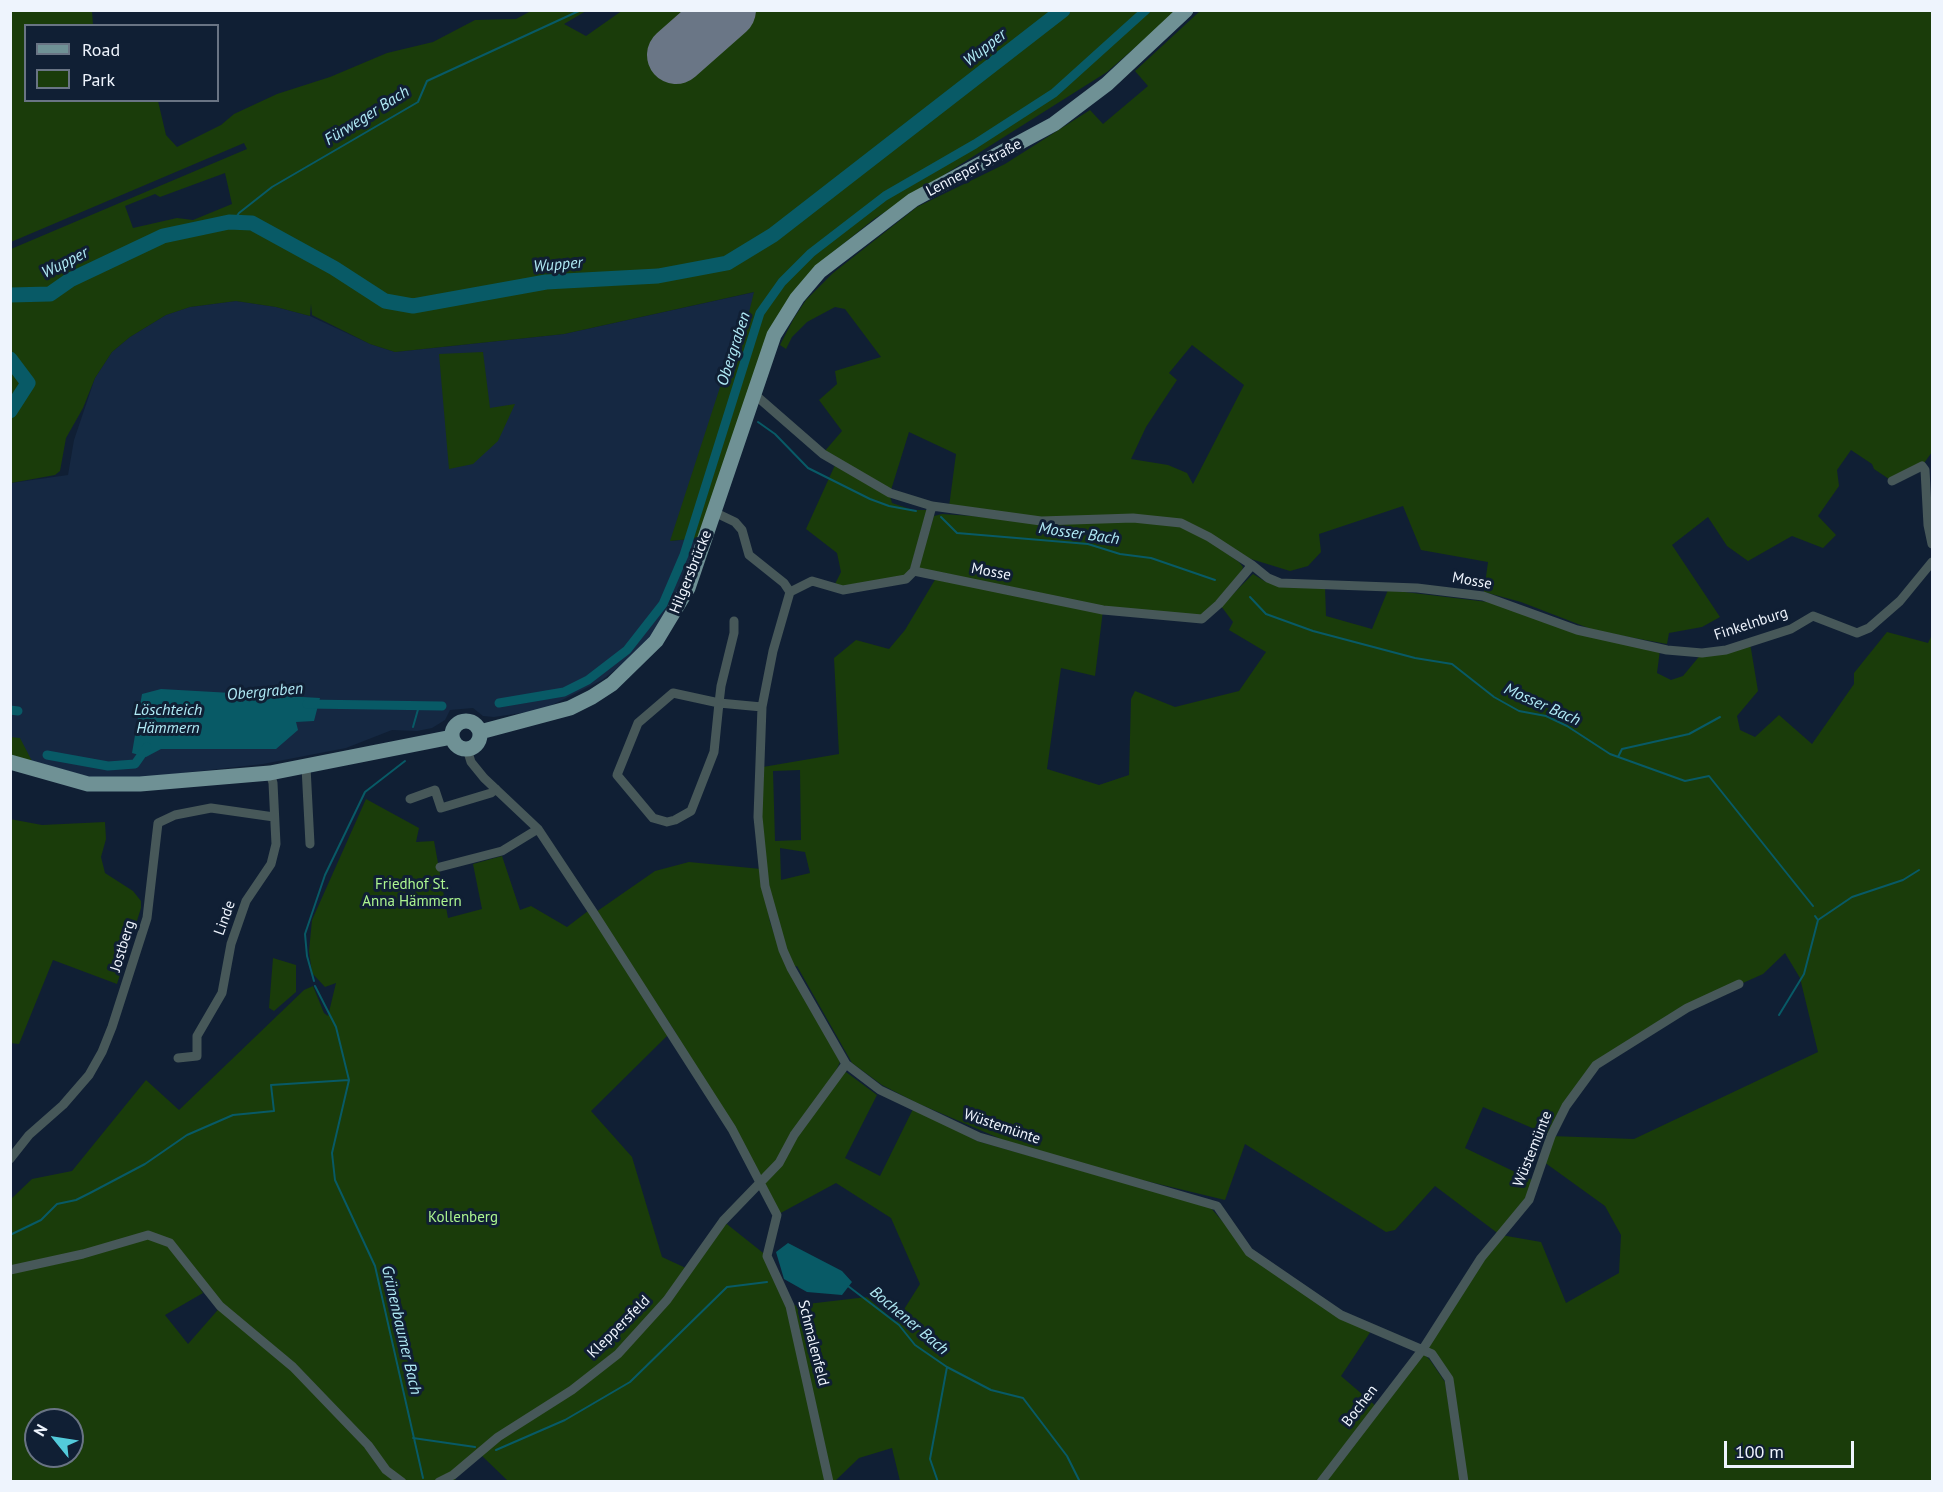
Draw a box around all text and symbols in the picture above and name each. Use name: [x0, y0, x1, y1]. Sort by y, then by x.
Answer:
legend: [24, 24, 219, 102]
water label: Wupper: [960, 25, 1010, 71]
text: Road: [82, 38, 120, 61]
text: Park: [82, 68, 115, 91]
water label: Fürweger Bach: [321, 82, 413, 150]
street label: Lenneper Straße: [923, 135, 1025, 201]
water label: Wupper: [39, 243, 91, 283]
water label: Wupper: [533, 253, 583, 277]
water label: Obergraben: [713, 310, 755, 388]
water label: Mosser Bach: [1037, 519, 1121, 549]
street label: Hilgersbrücke: [666, 528, 716, 616]
street label: Mosse: [970, 559, 1012, 585]
street label: Mosse: [1451, 569, 1493, 593]
street label: Finkelnburg: [1712, 604, 1790, 644]
water label: Obergraben: [226, 679, 304, 705]
water label: Mosser Bach: [1501, 680, 1583, 730]
water label: Löschteich Hämmern: [134, 700, 202, 738]
park label: Friedhof St. Anna Hämmern: [362, 876, 462, 911]
street label: Linde: [210, 898, 240, 938]
street label: Jostberg: [107, 918, 139, 974]
street label: Wüstemünte: [961, 1105, 1043, 1149]
street label: Wüstemünte: [1510, 1109, 1556, 1189]
park label: Kollenberg: [428, 1209, 498, 1227]
water label: Grünenbaumer Bach: [377, 1263, 425, 1397]
water label: Bochener Bach: [866, 1283, 952, 1359]
street label: Kleppersfeld: [584, 1292, 654, 1362]
street label: Schmalenfeld: [794, 1298, 832, 1388]
street label: Bochen: [1338, 1382, 1382, 1430]
north arrow: [24, 1408, 84, 1468]
text: N: [29, 1420, 51, 1440]
scale bar: [1727, 1429, 1858, 1467]
text: 100 m: [1735, 1440, 1784, 1463]

